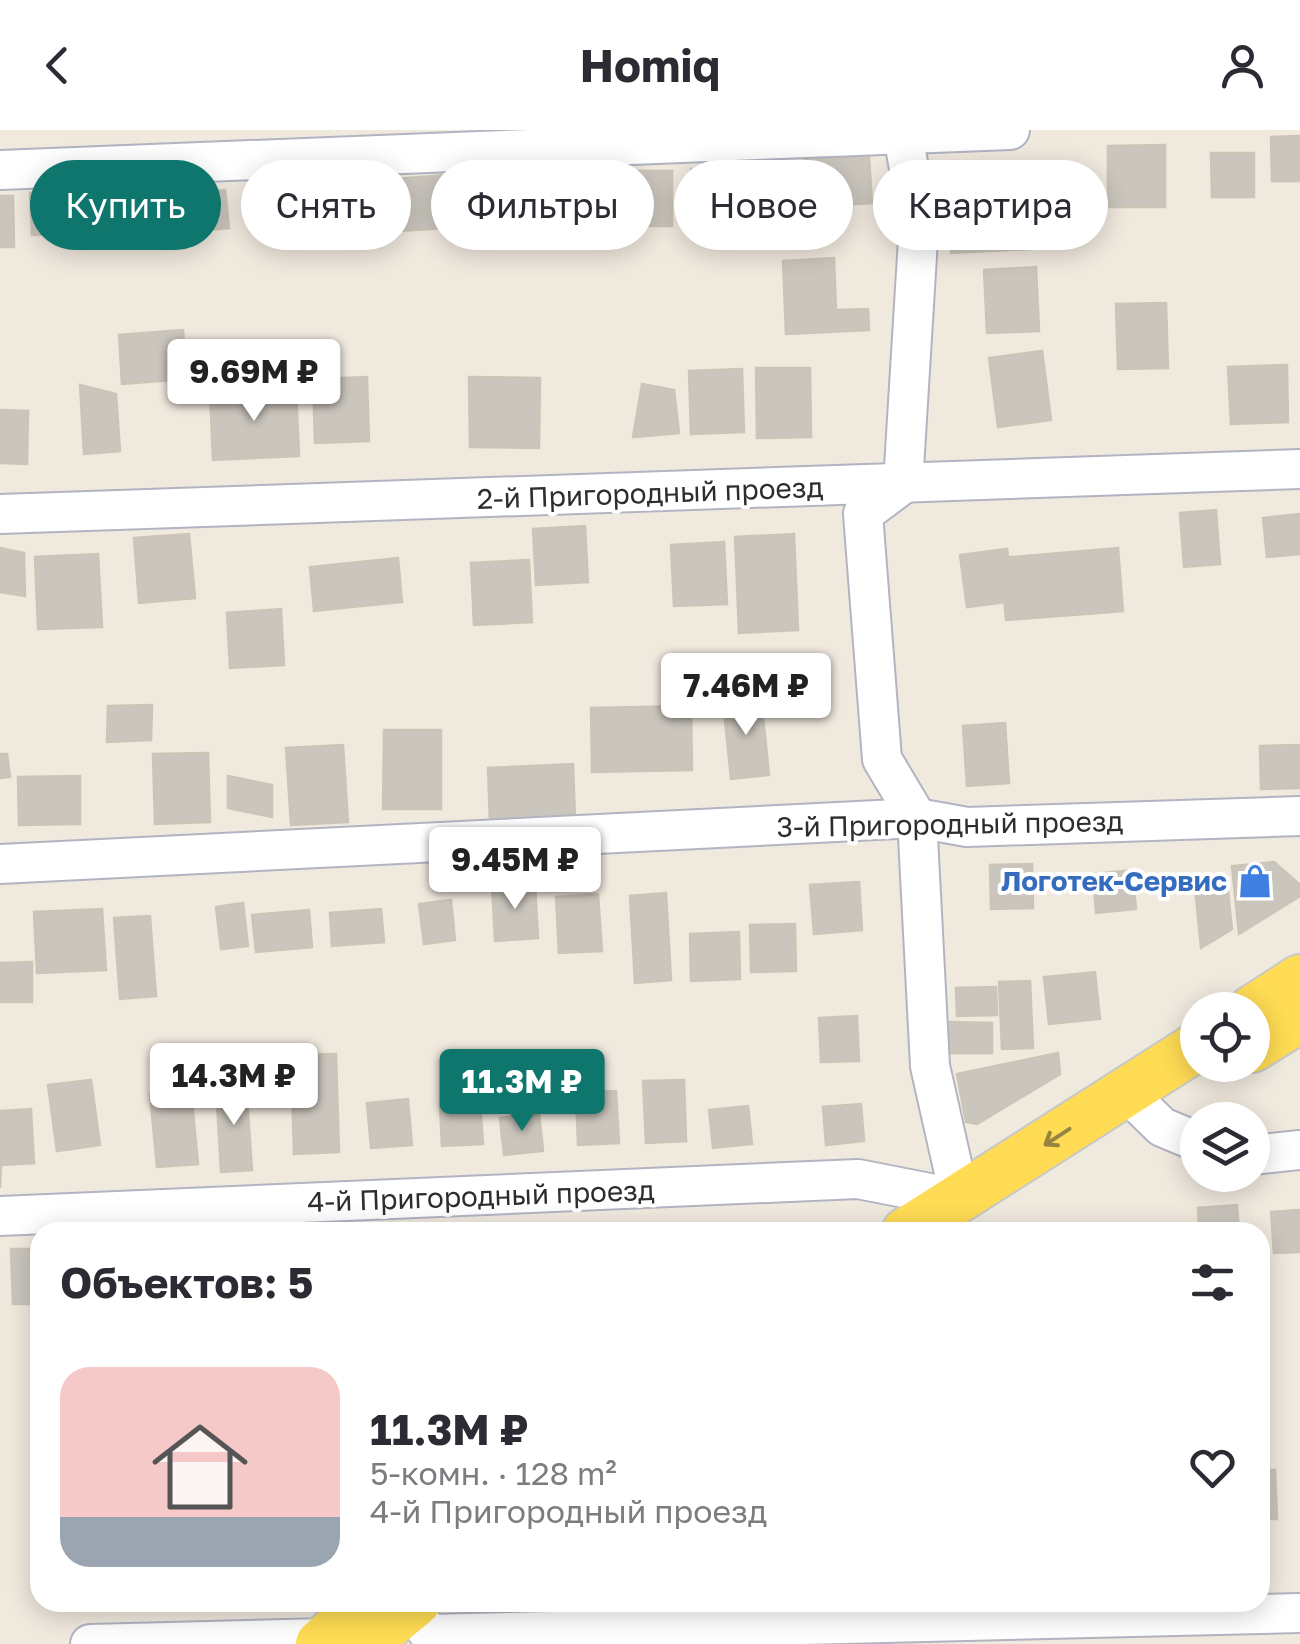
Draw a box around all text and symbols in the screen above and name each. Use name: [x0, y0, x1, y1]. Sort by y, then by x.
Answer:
icon: back: [30, 38, 85, 93]
text: Homiq: [580, 38, 720, 92]
icon: person: [1215, 38, 1270, 93]
chip: Купить: [30, 160, 221, 250]
chip: Снять: [241, 160, 411, 250]
chip: Фильтры: [431, 160, 654, 250]
chip: Новое: [674, 160, 853, 250]
chip: Квартира: [873, 160, 1108, 250]
pin: 9.69M ₽: [162, 339, 346, 424]
text: 9.69M ₽: [189, 352, 319, 390]
street label: 2-й Пригородный проезд: [476, 470, 824, 515]
pin: 7.46M ₽: [654, 653, 838, 738]
text: 7.46M ₽: [683, 666, 809, 704]
street label: 3-й Пригородный проезд: [776, 804, 1124, 843]
pin: 9.45M ₽: [423, 827, 607, 912]
text: 9.45M ₽: [451, 840, 579, 878]
shop icon: Логотек-Сервис: [1236, 862, 1274, 900]
place label: Логотек-Сервис: [1001, 864, 1227, 897]
map controls: [1180, 992, 1270, 1192]
button: locate: [1180, 992, 1270, 1082]
pin: 14.3M ₽: [142, 1043, 326, 1128]
pin: 11.3M ₽: [430, 1049, 614, 1134]
text: 14.3M ₽: [172, 1056, 296, 1094]
text: 11.3M ₽: [462, 1062, 582, 1100]
button: layers: [1180, 1102, 1270, 1192]
one-way arrow: [1043, 1126, 1072, 1147]
street label: 4-й Пригородный проезд: [307, 1173, 655, 1218]
icon: filters: [1185, 1255, 1240, 1310]
text: Объектов: 5: [60, 1257, 313, 1307]
text: 11.3M ₽: [370, 1404, 529, 1454]
icon: home: [140, 1407, 260, 1527]
icon: heart: [1185, 1440, 1240, 1495]
text: 5-комн. · 128 m²: [370, 1454, 617, 1492]
text: 4-й Пригородный проезд: [370, 1492, 767, 1530]

